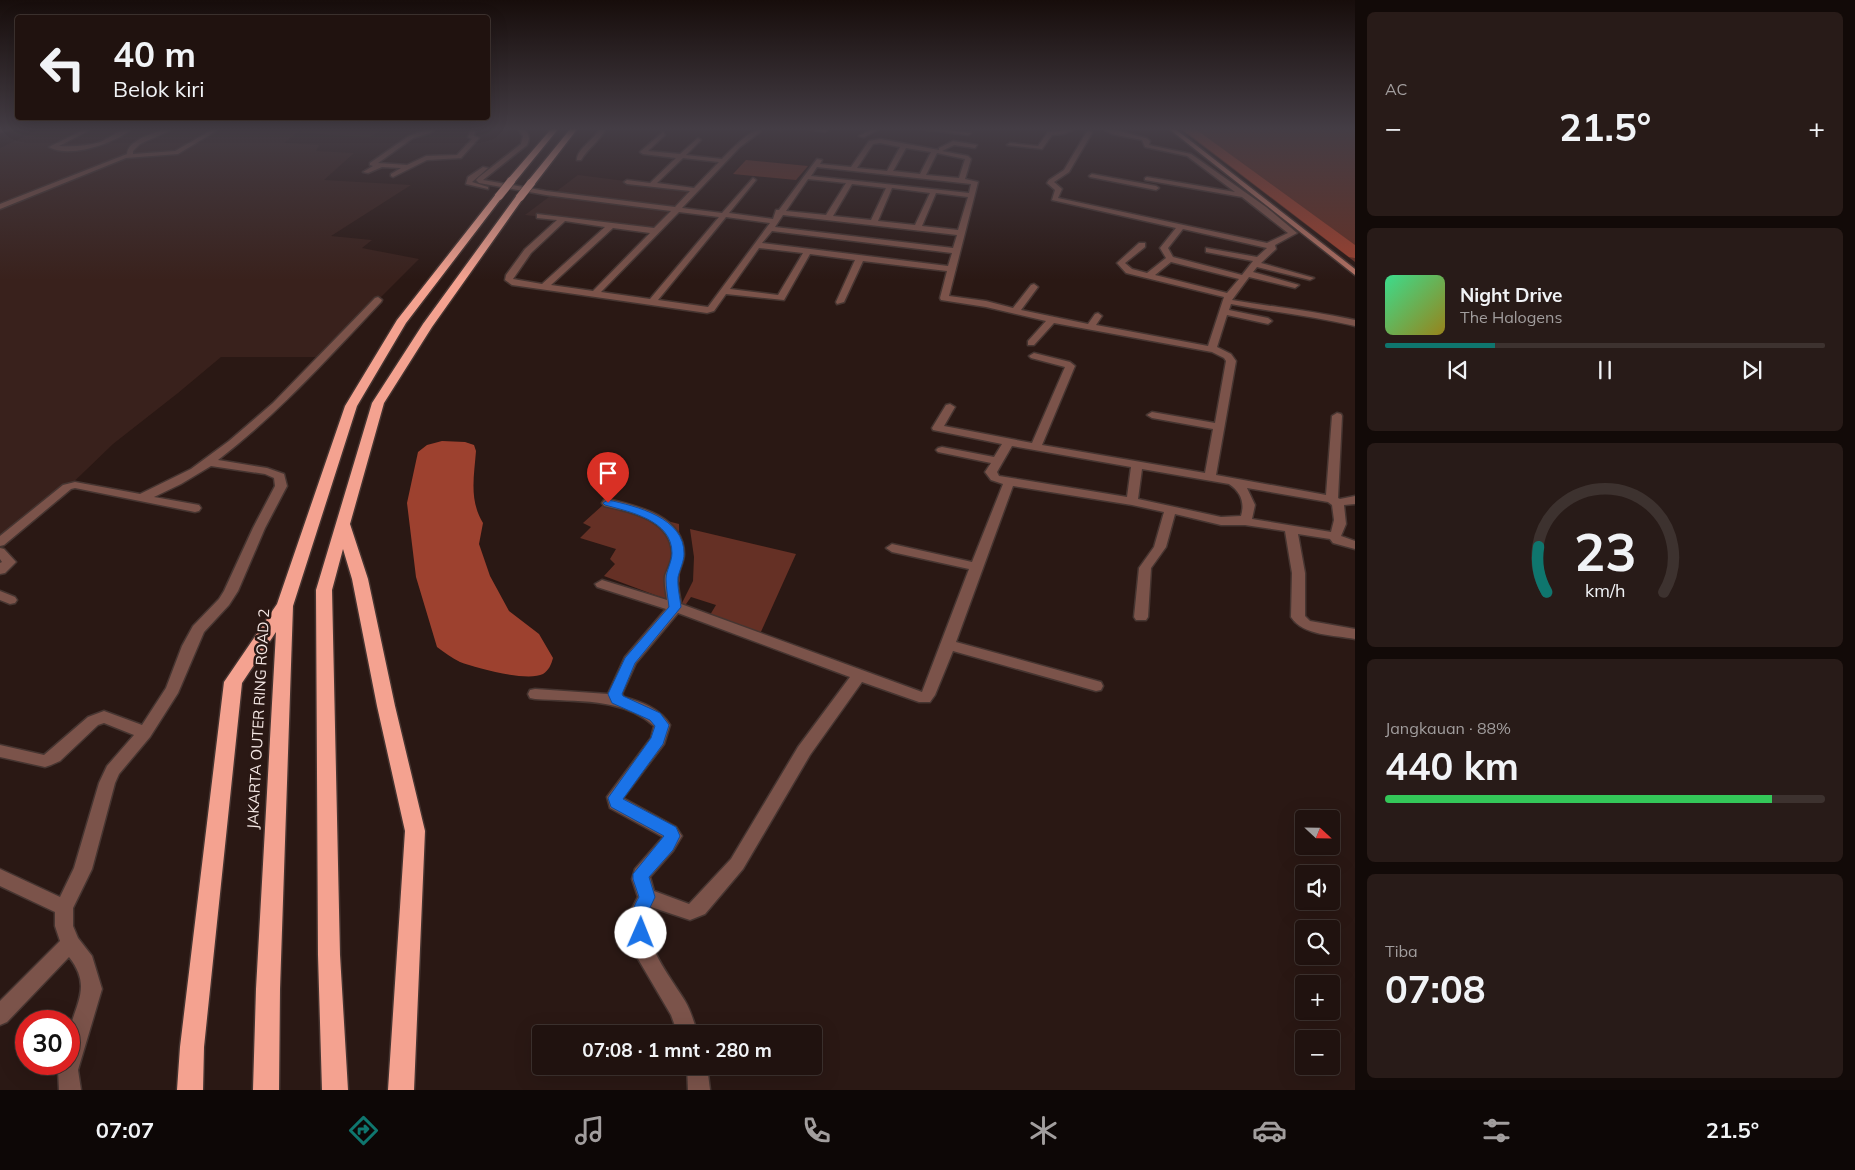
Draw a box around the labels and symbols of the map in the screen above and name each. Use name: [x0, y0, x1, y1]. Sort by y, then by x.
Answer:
pin: [587, 452, 629, 503]
street label: JAKARTA OUTER RING ROAD 2: [243, 608, 273, 830]
north arrow: [1295, 810, 1340, 855]
position arrow: [614, 906, 666, 958]
speed limit sign: 30: [15, 1010, 80, 1075]

